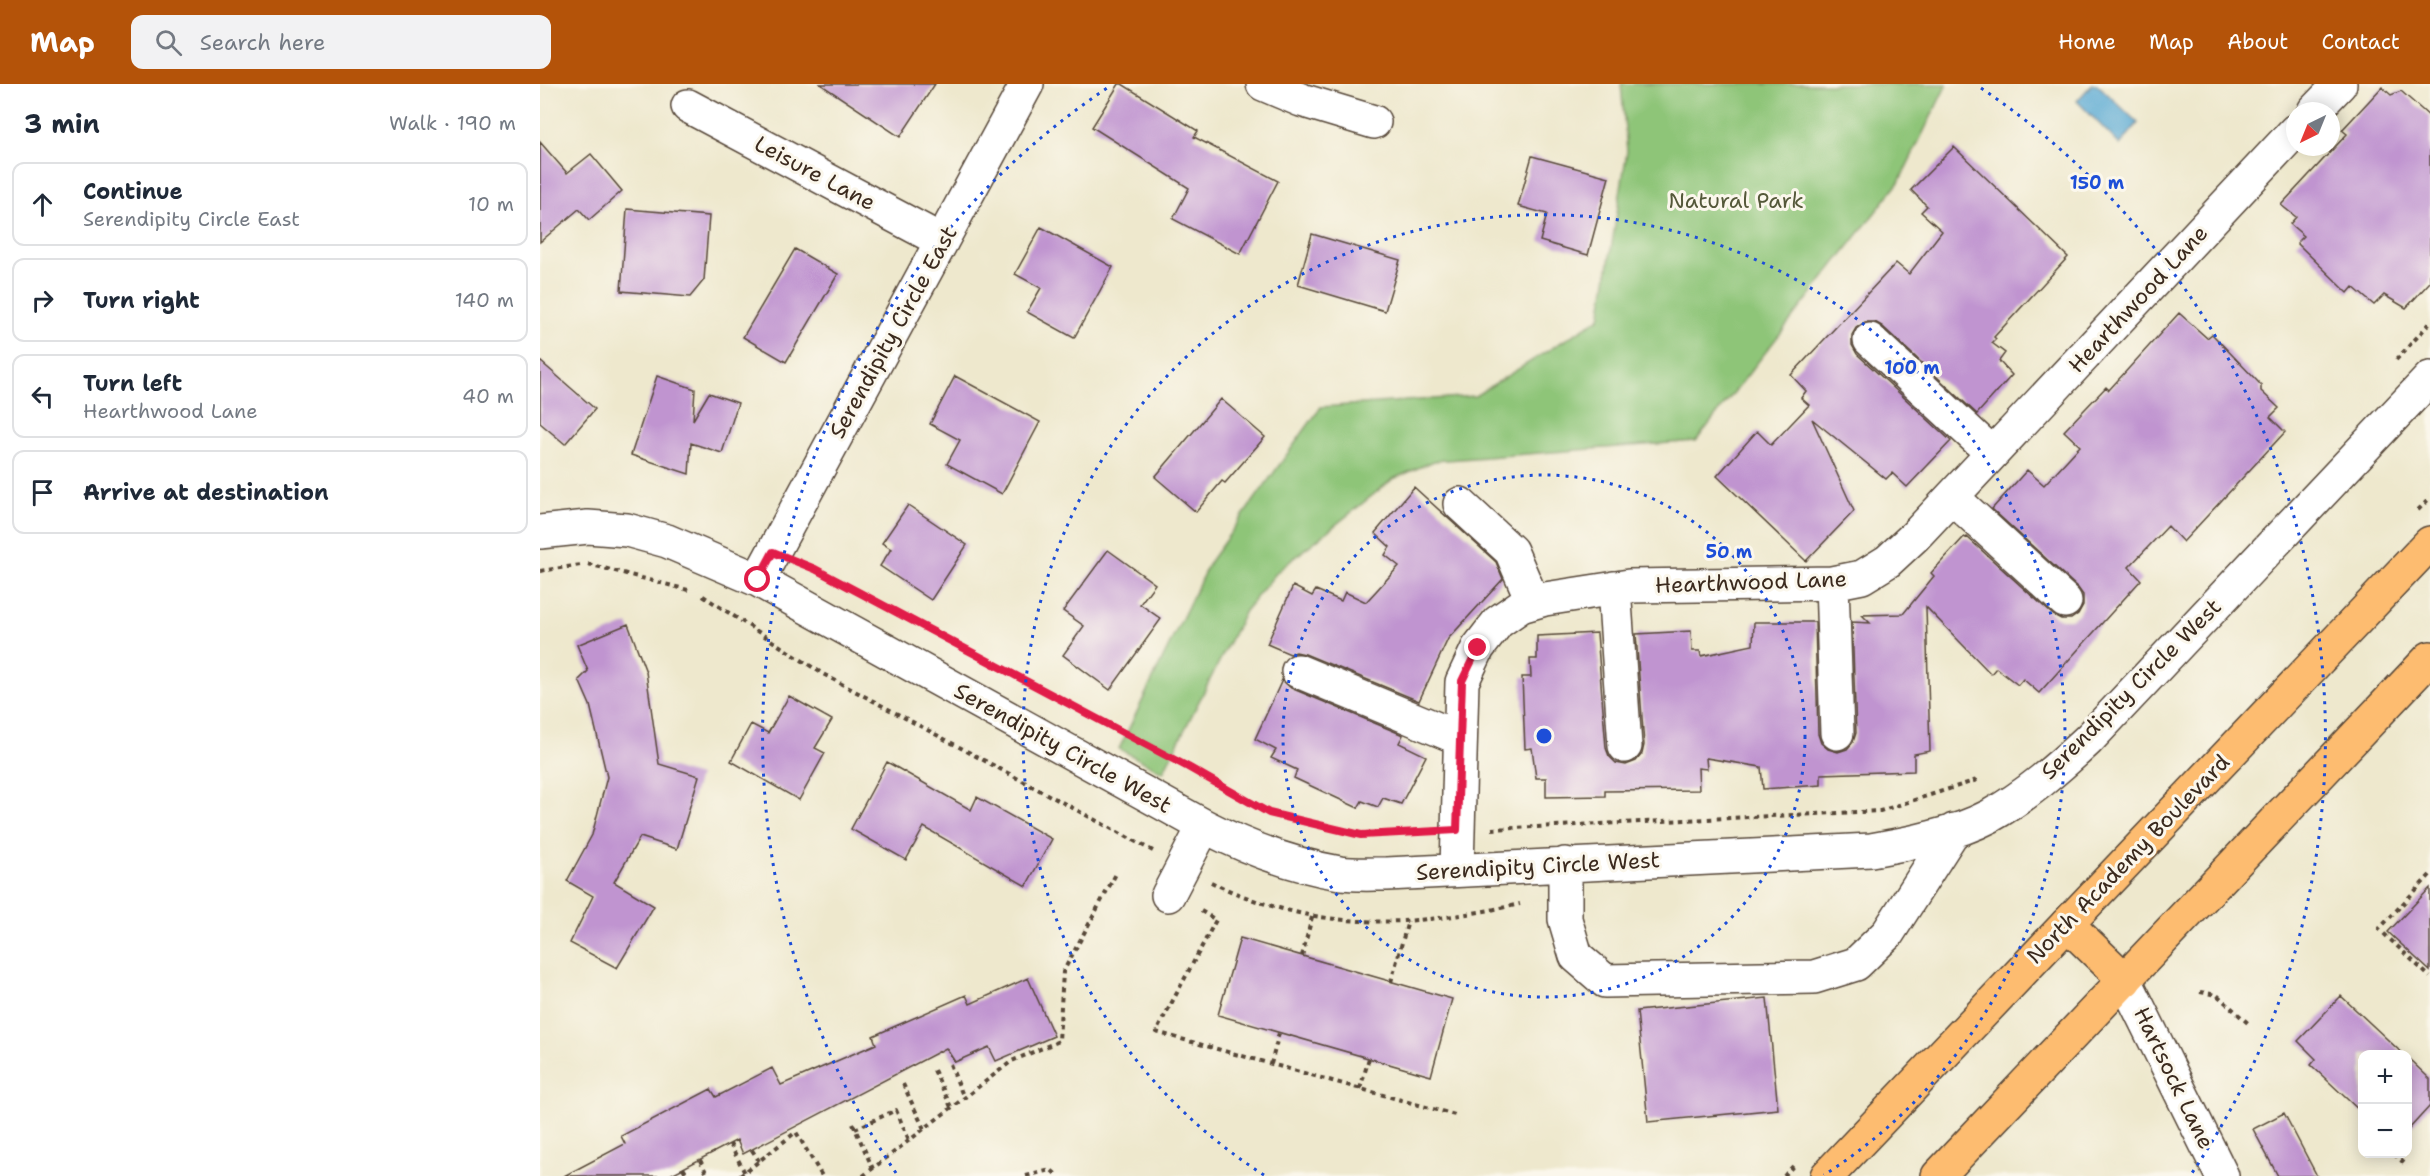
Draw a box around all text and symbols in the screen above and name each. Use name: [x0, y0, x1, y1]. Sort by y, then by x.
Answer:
search box: [131, 15, 551, 69]
text: Map: [30, 23, 95, 61]
icon: search: [152, 26, 185, 59]
text: Search here: [200, 28, 325, 57]
text: Home: [2058, 28, 2116, 56]
text: Map: [2149, 28, 2194, 56]
text: About: [2227, 28, 2288, 56]
text: Contact: [2321, 28, 2400, 56]
north arrow: [2286, 102, 2340, 156]
text: 3 min: [24, 106, 100, 141]
text: Walk · 190 m: [389, 110, 516, 136]
street label: Leisure Lane: [749, 129, 881, 217]
text: 150 m: [2070, 171, 2125, 195]
text: Continue: [83, 177, 183, 206]
park label: Natural Park: [1668, 186, 1804, 215]
icon: ahead: [26, 188, 59, 221]
text: 10 m: [468, 191, 514, 217]
text: Serendipity Circle East: [83, 206, 300, 232]
street label: Hearthwood Lane: [2062, 219, 2214, 379]
street label: Serendipity Circle East: [822, 221, 964, 443]
icon: right: [26, 284, 59, 317]
text: Turn right: [83, 286, 200, 315]
text: 140 m: [455, 287, 514, 313]
text: 100 m: [1884, 356, 1940, 380]
text: Turn left: [83, 369, 182, 398]
icon: left: [26, 380, 59, 413]
text: 40 m: [462, 383, 514, 409]
text: Hearthwood Lane: [83, 398, 258, 424]
icon: arrive: [26, 476, 59, 509]
text: Arrive at destination: [83, 478, 329, 507]
text: 50 m: [1706, 540, 1753, 564]
street label: Hearthwood Lane: [1655, 564, 1847, 600]
route start: [744, 566, 770, 592]
street label: Serendipity Circle West: [2034, 592, 2228, 786]
route end: [1464, 634, 1490, 660]
street label: Serendipity Circle West: [949, 676, 1177, 820]
centre of rings: [1534, 726, 1554, 746]
street label: North Academy Boulevard: [2020, 748, 2236, 970]
street label: Serendipity Circle West: [1415, 845, 1661, 887]
street label: Hartsock Lane: [2127, 1002, 2221, 1154]
map controls: [2358, 1050, 2412, 1158]
button: +: [2358, 1050, 2412, 1104]
button: −: [2358, 1104, 2412, 1158]

